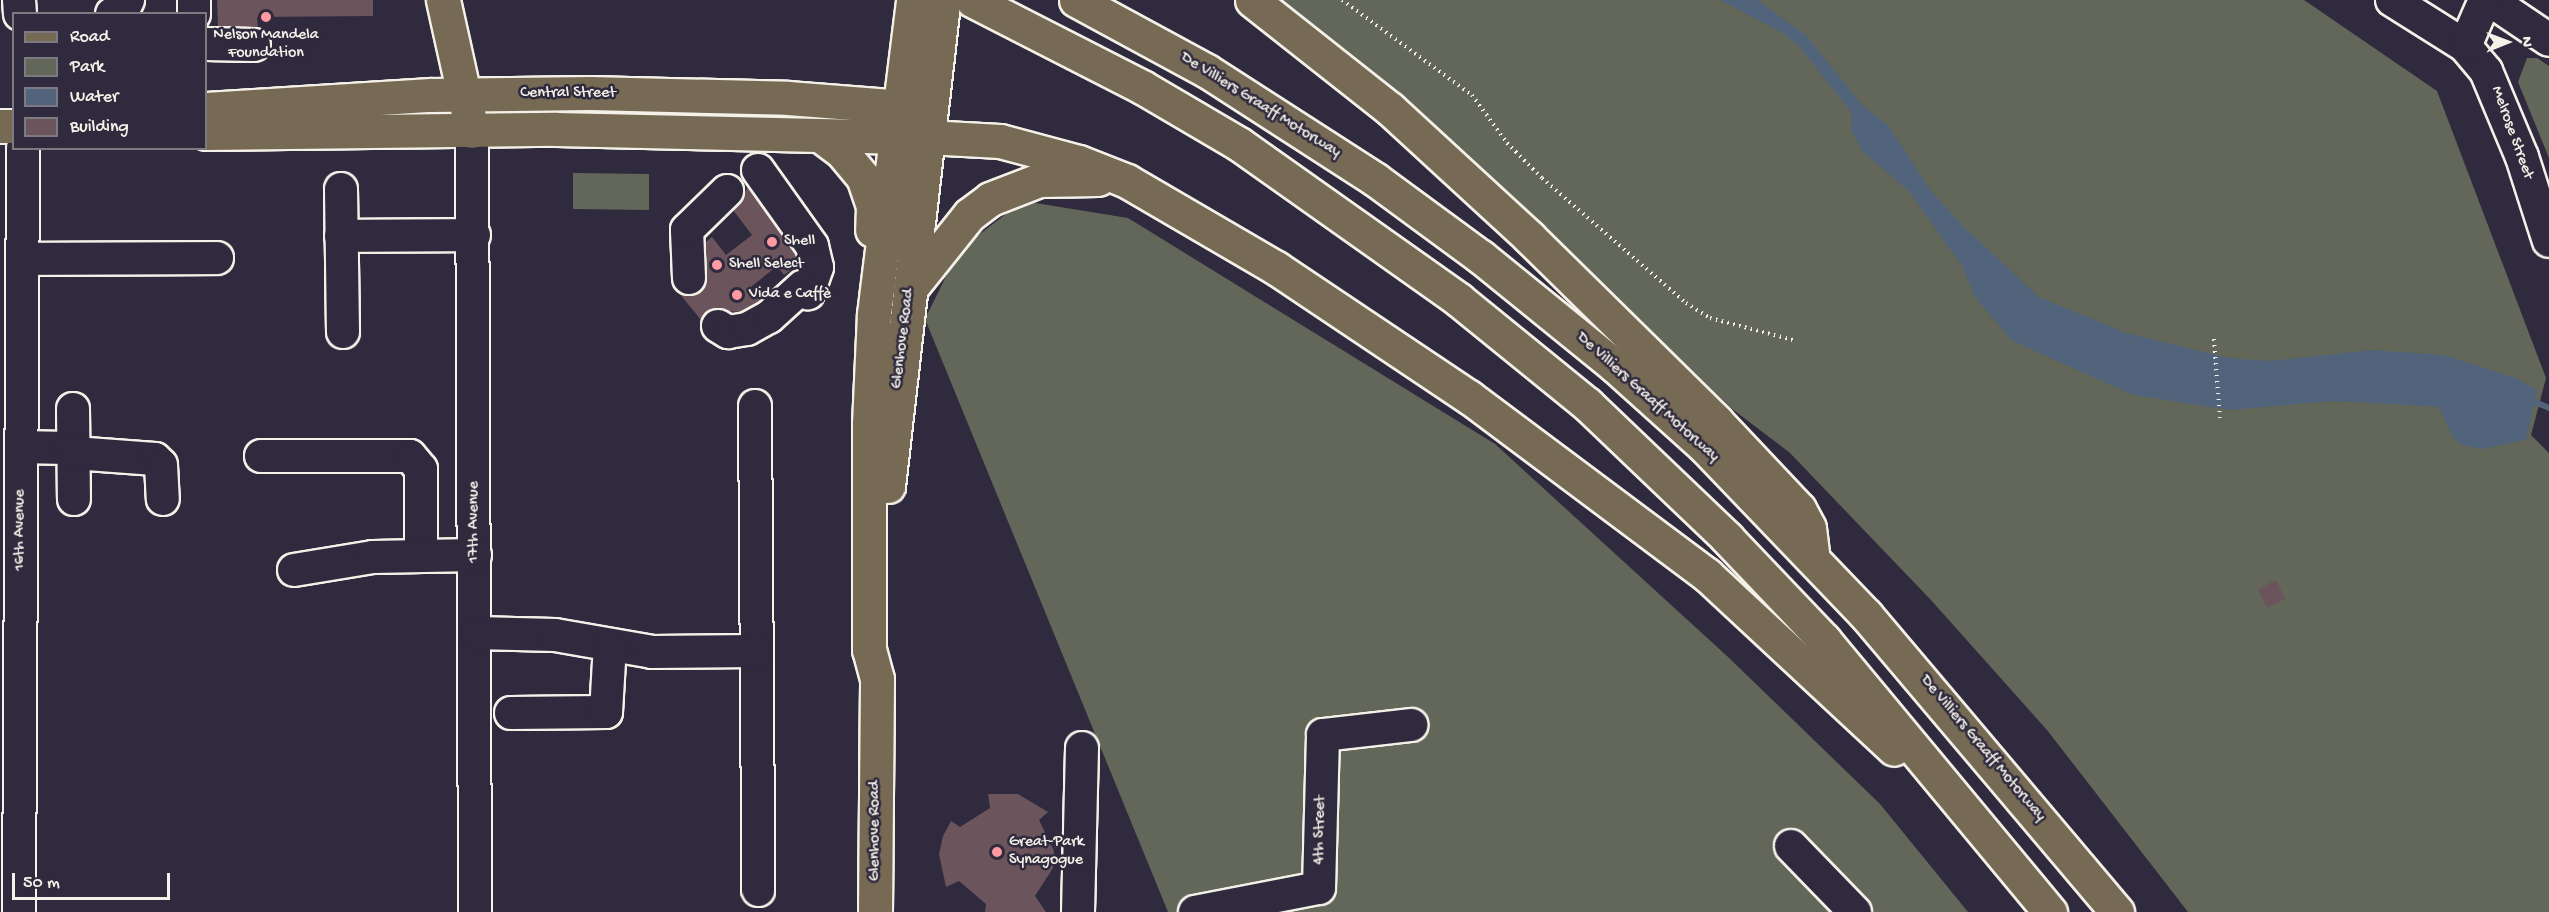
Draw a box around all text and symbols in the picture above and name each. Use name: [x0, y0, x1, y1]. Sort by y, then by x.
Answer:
marker: Nelson Mandela Foundation: [259, 10, 273, 24]
legend: [12, 12, 207, 150]
north arrow: [2477, 12, 2537, 72]
place label: Nelson Mandela Foundation: [213, 26, 319, 64]
text: Road: [70, 27, 109, 48]
text: N: [2516, 36, 2535, 47]
street label: De Villiers Graaff Motorway: [1176, 49, 1344, 163]
text: Park: [70, 57, 104, 78]
street label: Central Street: [520, 84, 616, 104]
street label: Melrose Street: [2485, 84, 2537, 182]
text: Water: [70, 87, 118, 108]
text: Building: [70, 117, 129, 138]
place label: Shell: [784, 232, 815, 252]
marker: Shell: [765, 235, 779, 249]
place label: Shell Select: [729, 255, 804, 275]
marker: Shell Select: [710, 258, 724, 272]
place label: Vida e Caffè: [749, 285, 831, 305]
marker: Vida e Caffè: [730, 288, 744, 302]
street label: Glenhove Road: [888, 288, 920, 390]
street label: De Villiers Graaff Motorway: [1572, 329, 1722, 467]
street label: 17th Avenue: [465, 481, 485, 563]
street label: 16th Avenue: [11, 489, 31, 571]
street label: De Villiers Graaff Motorway: [1915, 672, 2049, 826]
street label: Glenhove Road: [866, 781, 886, 881]
street label: 4th Street: [1311, 795, 1331, 865]
place label: Great-Park Synagogue: [1009, 833, 1084, 871]
marker: Great-Park Synagogue: [990, 845, 1004, 859]
scale bar: [15, 861, 172, 899]
text: 50 m: [23, 873, 60, 894]

